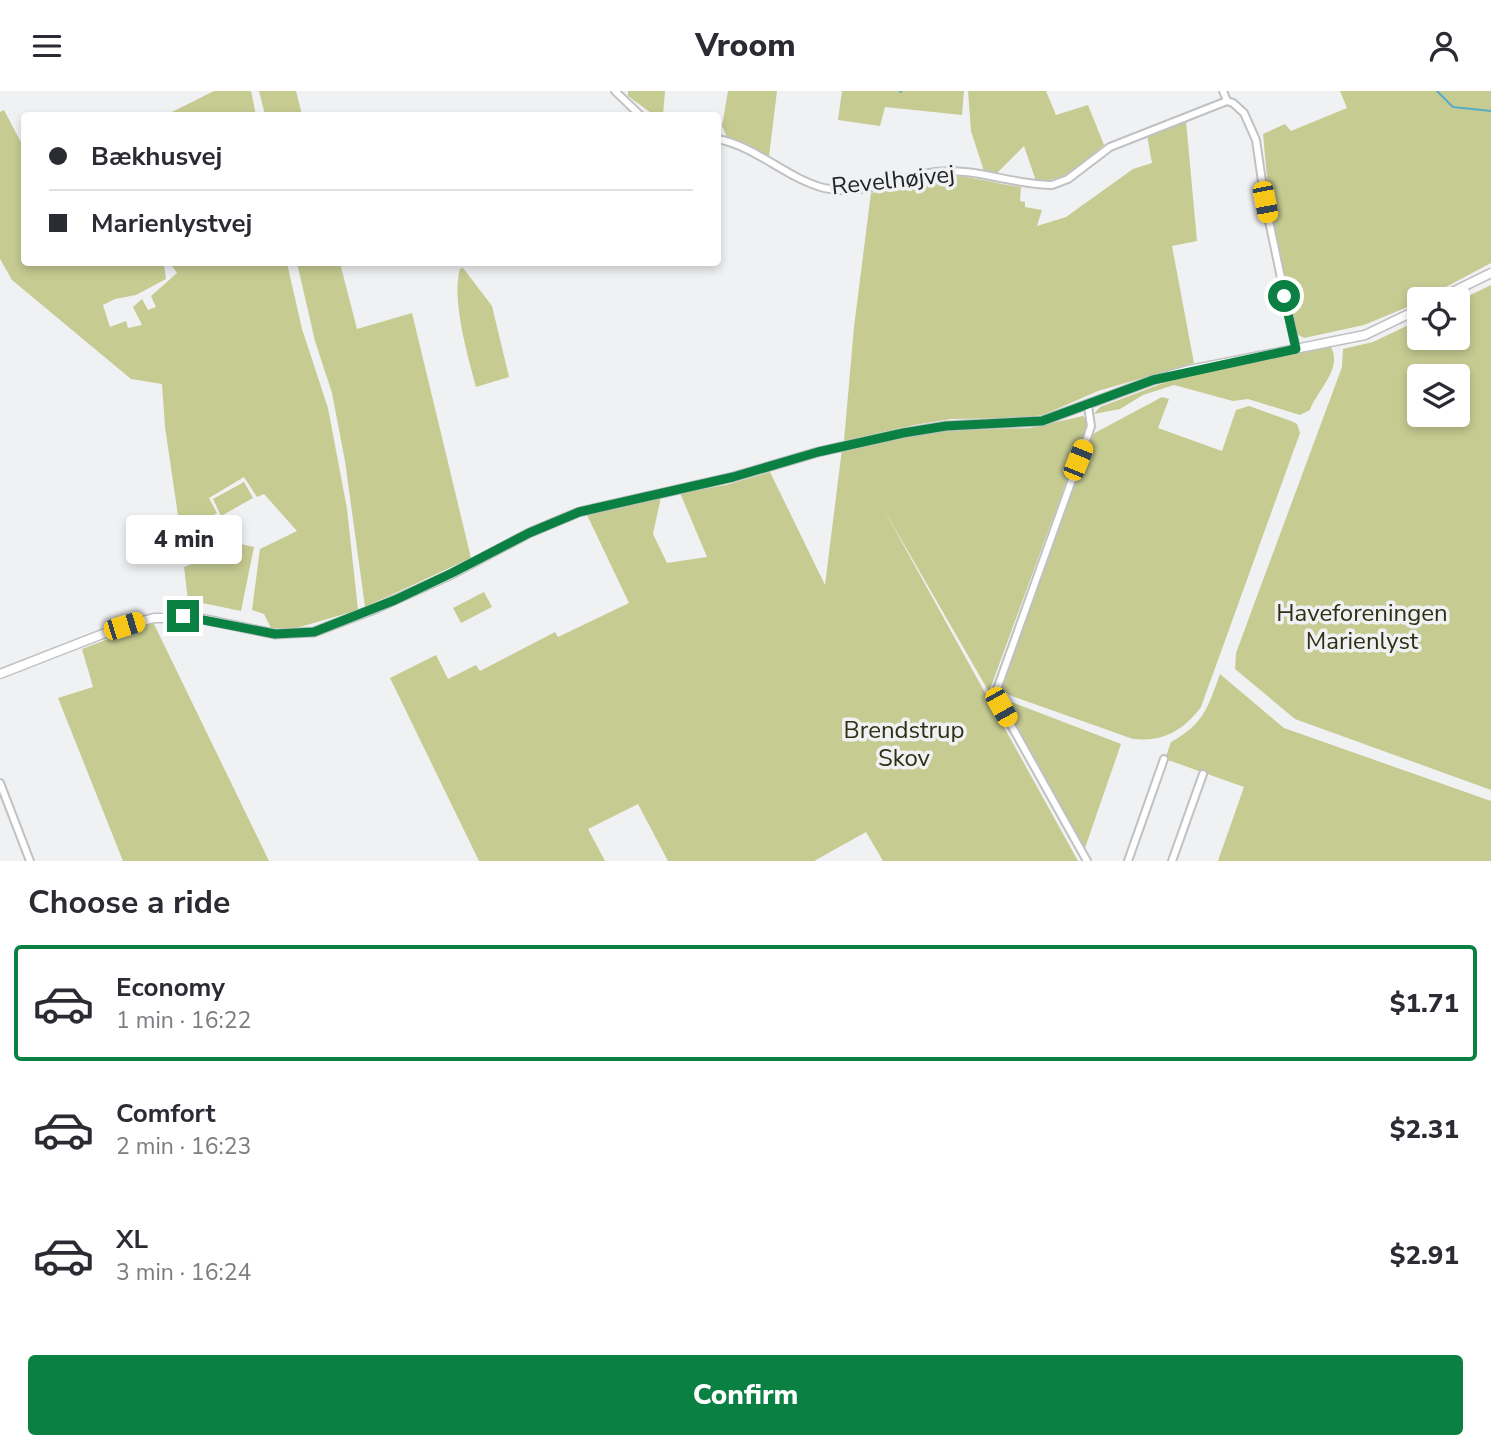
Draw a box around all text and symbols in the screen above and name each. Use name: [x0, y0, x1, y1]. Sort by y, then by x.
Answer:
text: Vroom: [695, 24, 796, 67]
icon: menu: [28, 27, 66, 65]
icon: person: [1425, 27, 1463, 65]
text: Bækhusvej: [91, 139, 222, 174]
street label: Revelhøjvej: [830, 158, 956, 202]
car: [1251, 179, 1280, 225]
text: Marienlystvej: [91, 206, 252, 241]
route start: [1268, 280, 1300, 312]
map controls: [1407, 287, 1470, 427]
button: locate: [1407, 287, 1470, 350]
button: layers: [1407, 364, 1470, 427]
car: [1061, 437, 1096, 483]
callout: 4 min: [125, 515, 241, 563]
text: 4 min: [154, 524, 214, 555]
park label: Haveforeningen Marienlyst: [1276, 597, 1448, 657]
route end: [167, 600, 199, 632]
car: [101, 610, 148, 642]
car: [982, 684, 1021, 730]
park label: Brendstrup Skov: [844, 714, 964, 774]
text: Choose a ride: [28, 881, 230, 924]
text: Economy: [116, 970, 225, 1005]
icon: car: [32, 972, 95, 1035]
text: $1.71: [1390, 986, 1459, 1021]
text: 1 min · 16:22: [116, 1005, 251, 1036]
text: Comfort: [116, 1096, 216, 1131]
icon: car: [32, 1098, 95, 1161]
text: $2.31: [1390, 1112, 1459, 1147]
text: 2 min · 16:23: [116, 1131, 251, 1162]
text: XL: [116, 1222, 148, 1257]
icon: car: [32, 1224, 95, 1287]
text: $2.91: [1390, 1238, 1459, 1273]
text: 3 min · 16:24: [116, 1257, 251, 1288]
button: Confirm: [28, 1355, 1463, 1435]

